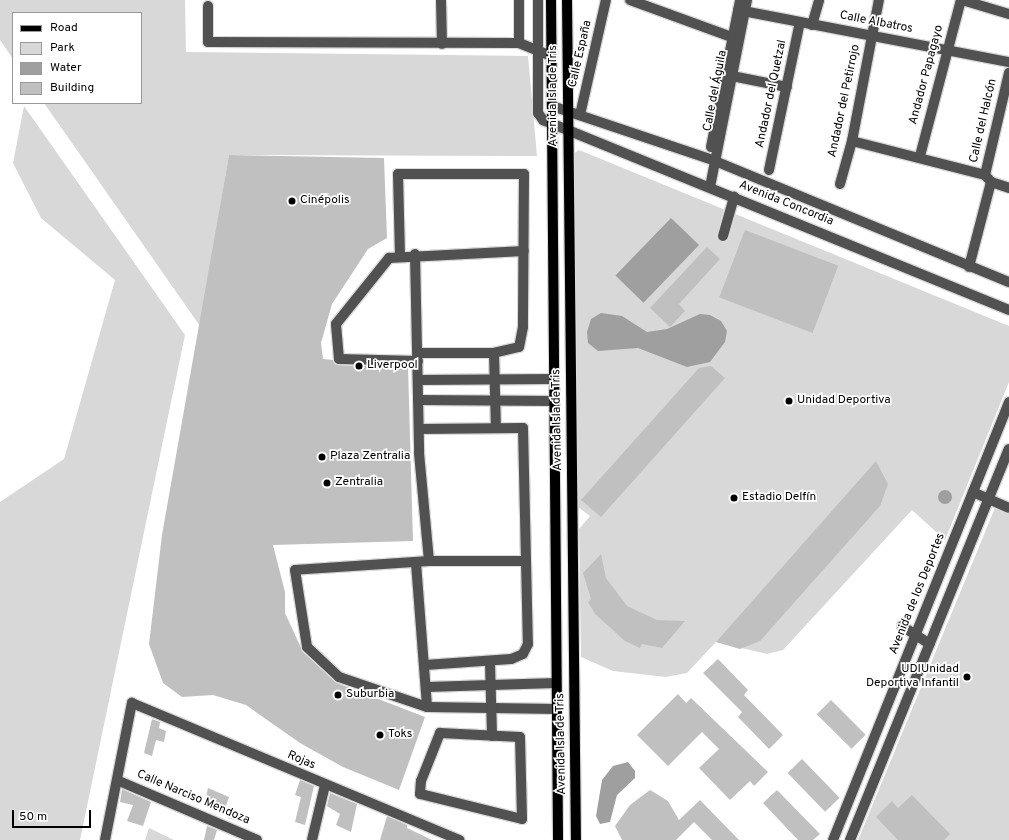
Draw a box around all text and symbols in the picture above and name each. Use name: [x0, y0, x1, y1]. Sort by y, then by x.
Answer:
street label: Calle Albatros: [838, 9, 914, 37]
legend: [12, 12, 142, 104]
street label: Calle España: [566, 19, 596, 89]
text: Road: [50, 20, 78, 36]
street label: Andador Papagayo: [907, 24, 947, 126]
street label: Andador del Quetzal: [754, 39, 790, 149]
text: Park: [50, 40, 75, 56]
street label: Andador del Petirrojo: [826, 43, 864, 159]
street label: Avenida Isla de Tris: [547, 45, 561, 147]
street label: Calle del Águila: [701, 49, 731, 133]
text: Water: [50, 60, 82, 76]
street label: Calle del Halcón: [967, 78, 1001, 164]
text: Building: [50, 80, 94, 96]
street label: Avenida Concordia: [737, 179, 835, 229]
place label: Cinépolis: [300, 194, 350, 208]
marker: Cinépolis: [287, 196, 297, 206]
place label: Liverpool: [367, 359, 418, 373]
marker: Liverpool: [354, 361, 364, 371]
street label: Avenida Isla de Tris: [550, 369, 566, 471]
place label: Unidad Deportiva: [797, 394, 891, 408]
marker: Unidad Deportiva: [784, 396, 794, 406]
place label: Plaza Zentralia: [330, 450, 410, 464]
marker: Plaza Zentralia: [317, 452, 327, 462]
place label: Zentralia: [335, 476, 383, 490]
marker: Zentralia: [322, 478, 332, 488]
place label: Estadio Delfín: [742, 491, 816, 505]
marker: Estadio Delfín: [729, 493, 739, 503]
street label: Avenida de los Deportes: [887, 531, 949, 657]
place label: UDIUnidad Deportiva Infantil: [866, 663, 959, 691]
marker: UDIUnidad Deportiva Infantil: [962, 672, 972, 682]
place label: Suburbia: [346, 688, 394, 702]
marker: Suburbia: [333, 690, 343, 700]
street label: Avenida Isla de Tris: [554, 693, 570, 795]
place label: Toks: [388, 728, 412, 742]
marker: Toks: [375, 730, 385, 740]
street label: Rojas: [285, 749, 317, 773]
street label: Calle Narciso Mendoza: [134, 768, 252, 828]
scale bar: [14, 802, 93, 828]
text: 50 m: [19, 809, 47, 825]

